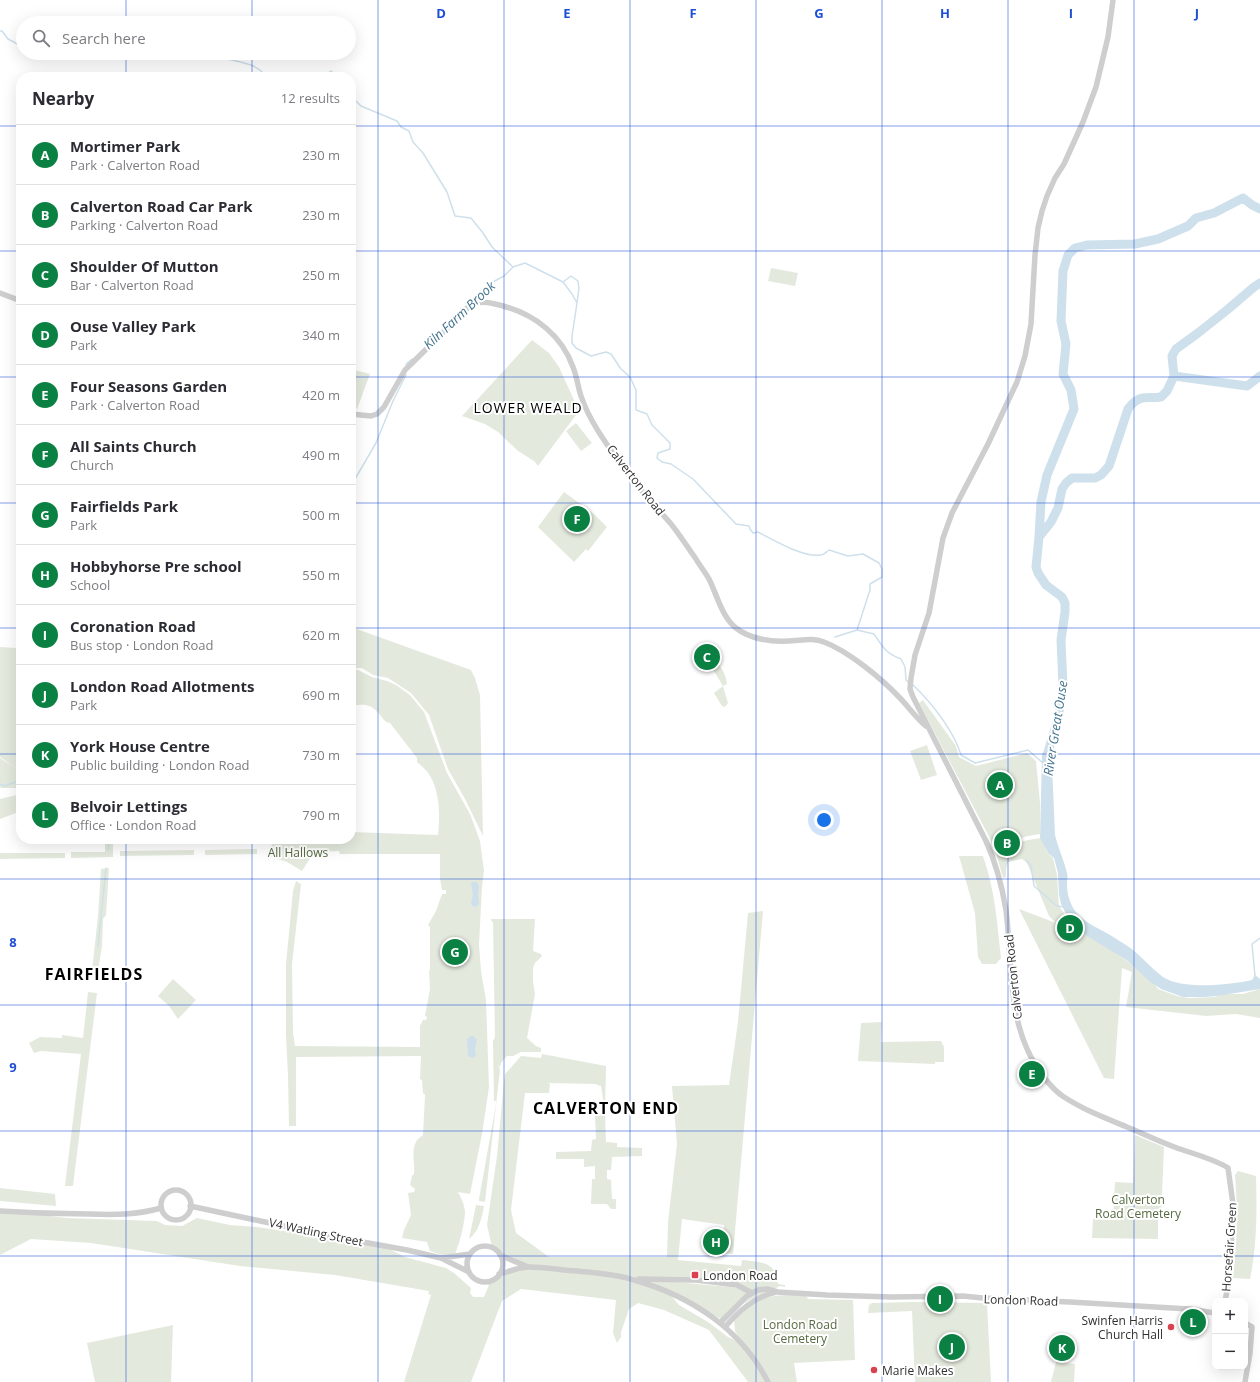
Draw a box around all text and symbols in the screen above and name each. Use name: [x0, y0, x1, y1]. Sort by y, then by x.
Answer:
text: D: [436, 4, 446, 22]
text: E: [563, 4, 571, 22]
text: F: [689, 4, 697, 22]
text: G: [814, 4, 824, 22]
text: H: [940, 4, 950, 22]
text: I: [1069, 4, 1073, 22]
text: J: [1194, 4, 1199, 22]
search box: [16, 16, 356, 60]
icon: search: [30, 27, 52, 49]
text: Search here: [62, 28, 146, 48]
text: Nearby: [32, 87, 94, 110]
text: 12 results: [281, 89, 340, 107]
text: Mortimer Park: [70, 136, 180, 156]
text: A: [41, 146, 49, 164]
text: 230 m: [302, 146, 340, 164]
text: Park · Calverton Road: [70, 156, 200, 174]
text: Calverton Road Car Park: [70, 196, 253, 216]
text: B: [41, 206, 49, 224]
text: 230 m: [302, 206, 340, 224]
text: Parking · Calverton Road: [70, 216, 218, 234]
text: Shoulder Of Mutton: [70, 256, 219, 276]
text: C: [41, 266, 49, 284]
text: 250 m: [302, 266, 340, 284]
text: Bar · Calverton Road: [70, 276, 194, 294]
water label: Kiln Farm Brook: [419, 277, 499, 353]
text: Ouse Valley Park: [70, 316, 196, 336]
text: D: [40, 326, 50, 344]
text: 340 m: [302, 326, 340, 344]
text: Park: [70, 336, 97, 354]
text: Four Seasons Garden: [70, 376, 227, 396]
text: E: [41, 386, 49, 404]
text: 420 m: [302, 386, 340, 404]
text: Park · Calverton Road: [70, 396, 200, 414]
district label: LOWER WEALD: [473, 398, 583, 417]
text: All Saints Church: [70, 436, 197, 456]
street label: Calverton Road: [603, 441, 669, 519]
text: F: [41, 446, 49, 464]
text: 490 m: [302, 446, 340, 464]
text: Church: [70, 456, 114, 474]
text: Fairfields Park: [70, 496, 178, 516]
pin: F: [564, 504, 590, 534]
text: G: [40, 506, 50, 524]
text: 500 m: [302, 506, 340, 524]
text: Park: [70, 516, 97, 534]
text: Hobbyhorse Pre school: [70, 556, 242, 576]
text: H: [40, 566, 50, 584]
text: 550 m: [302, 566, 340, 584]
text: School: [70, 576, 110, 594]
text: Coronation Road: [70, 616, 196, 636]
text: I: [43, 626, 47, 644]
text: 620 m: [302, 626, 340, 644]
text: Bus stop · London Road: [70, 636, 213, 654]
pin: C: [694, 642, 720, 672]
text: London Road Allotments: [70, 676, 255, 696]
water label: River Great Ouse: [1039, 679, 1071, 777]
text: J: [43, 686, 47, 704]
text: 690 m: [302, 686, 340, 704]
text: Park: [70, 696, 97, 714]
text: York House Centre: [70, 736, 210, 756]
text: K: [41, 746, 49, 764]
text: 730 m: [302, 746, 340, 764]
text: Public building · London Road: [70, 756, 250, 774]
pin: A: [987, 770, 1013, 800]
text: Belvoir Lettings: [70, 796, 187, 816]
text: L: [41, 806, 49, 824]
text: 790 m: [302, 806, 340, 824]
your location: [814, 810, 834, 830]
text: Office · London Road: [70, 816, 197, 834]
pin: B: [994, 828, 1020, 858]
park label: All Hallows: [268, 844, 329, 861]
pin: D: [1057, 913, 1083, 943]
text: 8: [9, 933, 17, 951]
street label: Calverton Road: [1000, 934, 1026, 1020]
pin: G: [442, 937, 468, 967]
district label: FAIRFIELDS: [45, 963, 143, 985]
text: 9: [9, 1058, 17, 1076]
pin: E: [1019, 1059, 1045, 1089]
district label: CALVERTON END: [533, 1097, 679, 1119]
park label: Calverton Road Cemetery: [1095, 1191, 1182, 1222]
street label: Horsefair Green: [1217, 1202, 1241, 1292]
street label: V4 Watling Street: [267, 1214, 365, 1250]
pin: H: [703, 1227, 729, 1257]
place label: London Road: [703, 1267, 778, 1284]
marker: London Road: [690, 1270, 700, 1280]
pin: I: [927, 1284, 953, 1314]
street label: London Road: [983, 1290, 1059, 1310]
map controls: [1212, 1298, 1248, 1370]
button: +: [1212, 1298, 1248, 1334]
pin: L: [1180, 1307, 1206, 1337]
place label: Swinfen Harris Church Hall: [1081, 1312, 1163, 1343]
park label: London Road Cemetery: [763, 1316, 837, 1347]
marker: Swinfen Harris Church Hall: [1166, 1322, 1176, 1332]
pin: J: [939, 1332, 965, 1362]
pin: K: [1049, 1333, 1075, 1363]
button: −: [1212, 1334, 1248, 1370]
place label: Marie Makes: [882, 1362, 954, 1379]
marker: Marie Makes: [869, 1365, 879, 1375]

